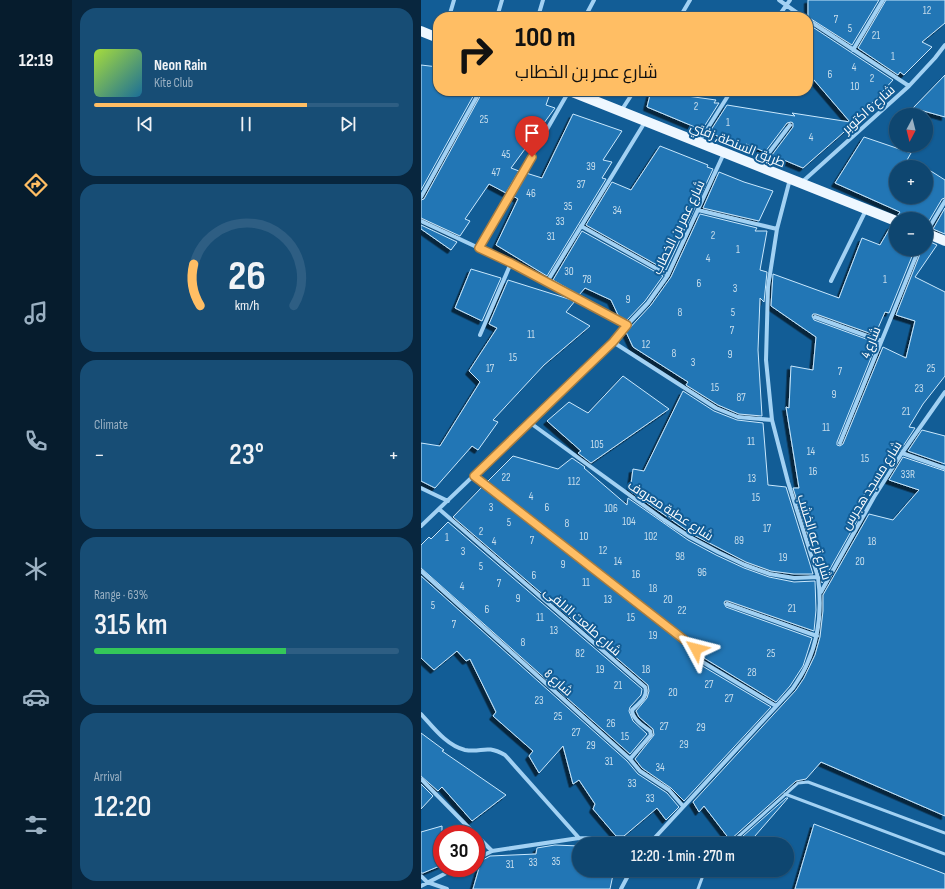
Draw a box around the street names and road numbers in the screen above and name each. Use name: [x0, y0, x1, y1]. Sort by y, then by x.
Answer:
street label: شارع 6 اكتوبر: [838, 82, 898, 138]
street label: طريق السنطة, زفتي: [687, 119, 788, 173]
street label: شارع عمر بن الخطاب: [649, 178, 709, 277]
street label: شارع 4: [857, 324, 884, 361]
street label: شارع مسجد هجرس: [838, 438, 906, 533]
street label: شارع عطية معروف: [625, 477, 716, 545]
street label: شارع ترعه الخشب: [793, 493, 835, 582]
street label: شارع طلعت الالفى: [540, 584, 624, 660]
street label: شارع 8: [541, 666, 576, 700]

